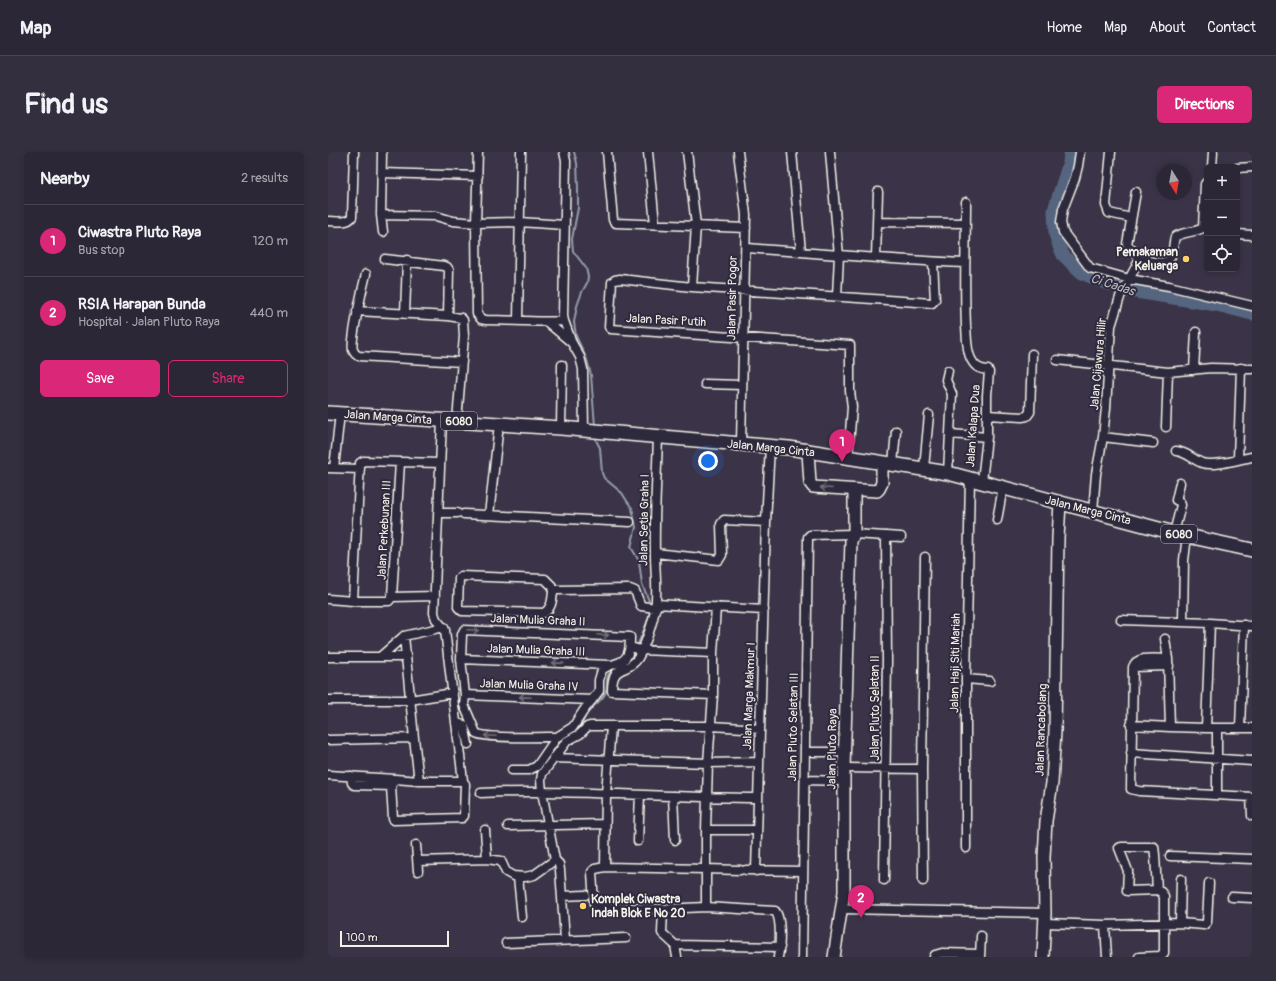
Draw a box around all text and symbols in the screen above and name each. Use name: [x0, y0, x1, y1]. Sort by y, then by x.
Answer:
text: Map: [20, 16, 51, 40]
text: Home: [1047, 19, 1082, 36]
text: Map: [1104, 19, 1127, 36]
text: About: [1149, 19, 1185, 36]
text: Contact: [1207, 19, 1256, 36]
button: Directions: [1157, 86, 1252, 123]
text: Find us: [24, 87, 108, 122]
north arrow: [1156, 164, 1192, 200]
map controls: [1204, 164, 1240, 272]
button: +: [1204, 164, 1240, 200]
text: Nearby: [40, 168, 89, 189]
text: 2 results: [241, 170, 288, 186]
button: −: [1204, 200, 1240, 236]
text: Ciwastra Pluto Raya: [78, 223, 201, 242]
text: 1: [50, 233, 56, 249]
text: 120 m: [252, 233, 288, 249]
button: locate: [1204, 236, 1240, 272]
text: Bus stop: [78, 242, 125, 258]
place label: Pemakaman Keluarga: [1116, 245, 1178, 274]
marker: Pemakaman Keluarga: [1181, 254, 1191, 264]
street label: Jalan Pasir Pogor: [724, 255, 741, 341]
water label: Ci Cadas: [1089, 270, 1139, 300]
text: RSIA Harapan Bunda: [78, 295, 206, 314]
text: 2: [49, 305, 57, 321]
text: 440 m: [250, 305, 288, 321]
street label: Jalan Pasir Putih: [626, 311, 707, 330]
text: Hospital · Jalan Pluto Raya: [78, 314, 220, 330]
street label: Jalan Cijawura Hilir: [1087, 317, 1110, 411]
button: Save: [40, 360, 160, 397]
button: Share: [168, 360, 288, 397]
street label: Jalan Kalapa Dua: [963, 384, 984, 468]
street label: Jalan Marga Cinta: [344, 407, 433, 428]
road number: 6080: [441, 412, 477, 430]
pin: 1: [829, 429, 855, 462]
street label: Jalan Marga Cinta: [726, 436, 816, 461]
your location: [698, 451, 718, 471]
street label: Jalan Setia Graha I: [636, 474, 653, 566]
street label: Jalan Perkebunan III: [374, 480, 395, 580]
one-way arrow: [820, 484, 833, 491]
street label: Jalan Marga Cinta: [1043, 493, 1133, 529]
road number: 6080: [1161, 525, 1197, 543]
street label: Jalan Mulia Graha II: [490, 611, 586, 630]
street label: Jalan Haji Siti Mariah: [947, 613, 964, 713]
one-way arrow: [466, 626, 479, 634]
one-way arrow: [596, 631, 609, 639]
street label: Jalan Mulia Graha III: [487, 641, 585, 660]
street label: Jalan Marga Makmur I: [740, 642, 759, 750]
street label: Jalan Pluto Selatan II: [868, 655, 883, 761]
one-way arrow: [552, 659, 565, 667]
street label: Jalan Pluto Selatan III: [785, 672, 802, 782]
street label: Jalan Mulia Graha IV: [479, 676, 579, 695]
street label: Jalan Rancabolang: [1032, 683, 1051, 777]
one-way arrow: [519, 693, 532, 701]
street label: Jalan Pluto Raya: [824, 708, 841, 790]
one-way arrow: [484, 732, 497, 739]
pin: 2: [848, 885, 874, 918]
place label: Komplek Ciwastra Indah Blok E No 20: [591, 892, 685, 921]
marker: Komplek Ciwastra Indah Blok E No 20: [578, 901, 588, 911]
scale bar: [340, 929, 449, 948]
text: 100 m: [346, 931, 377, 944]

